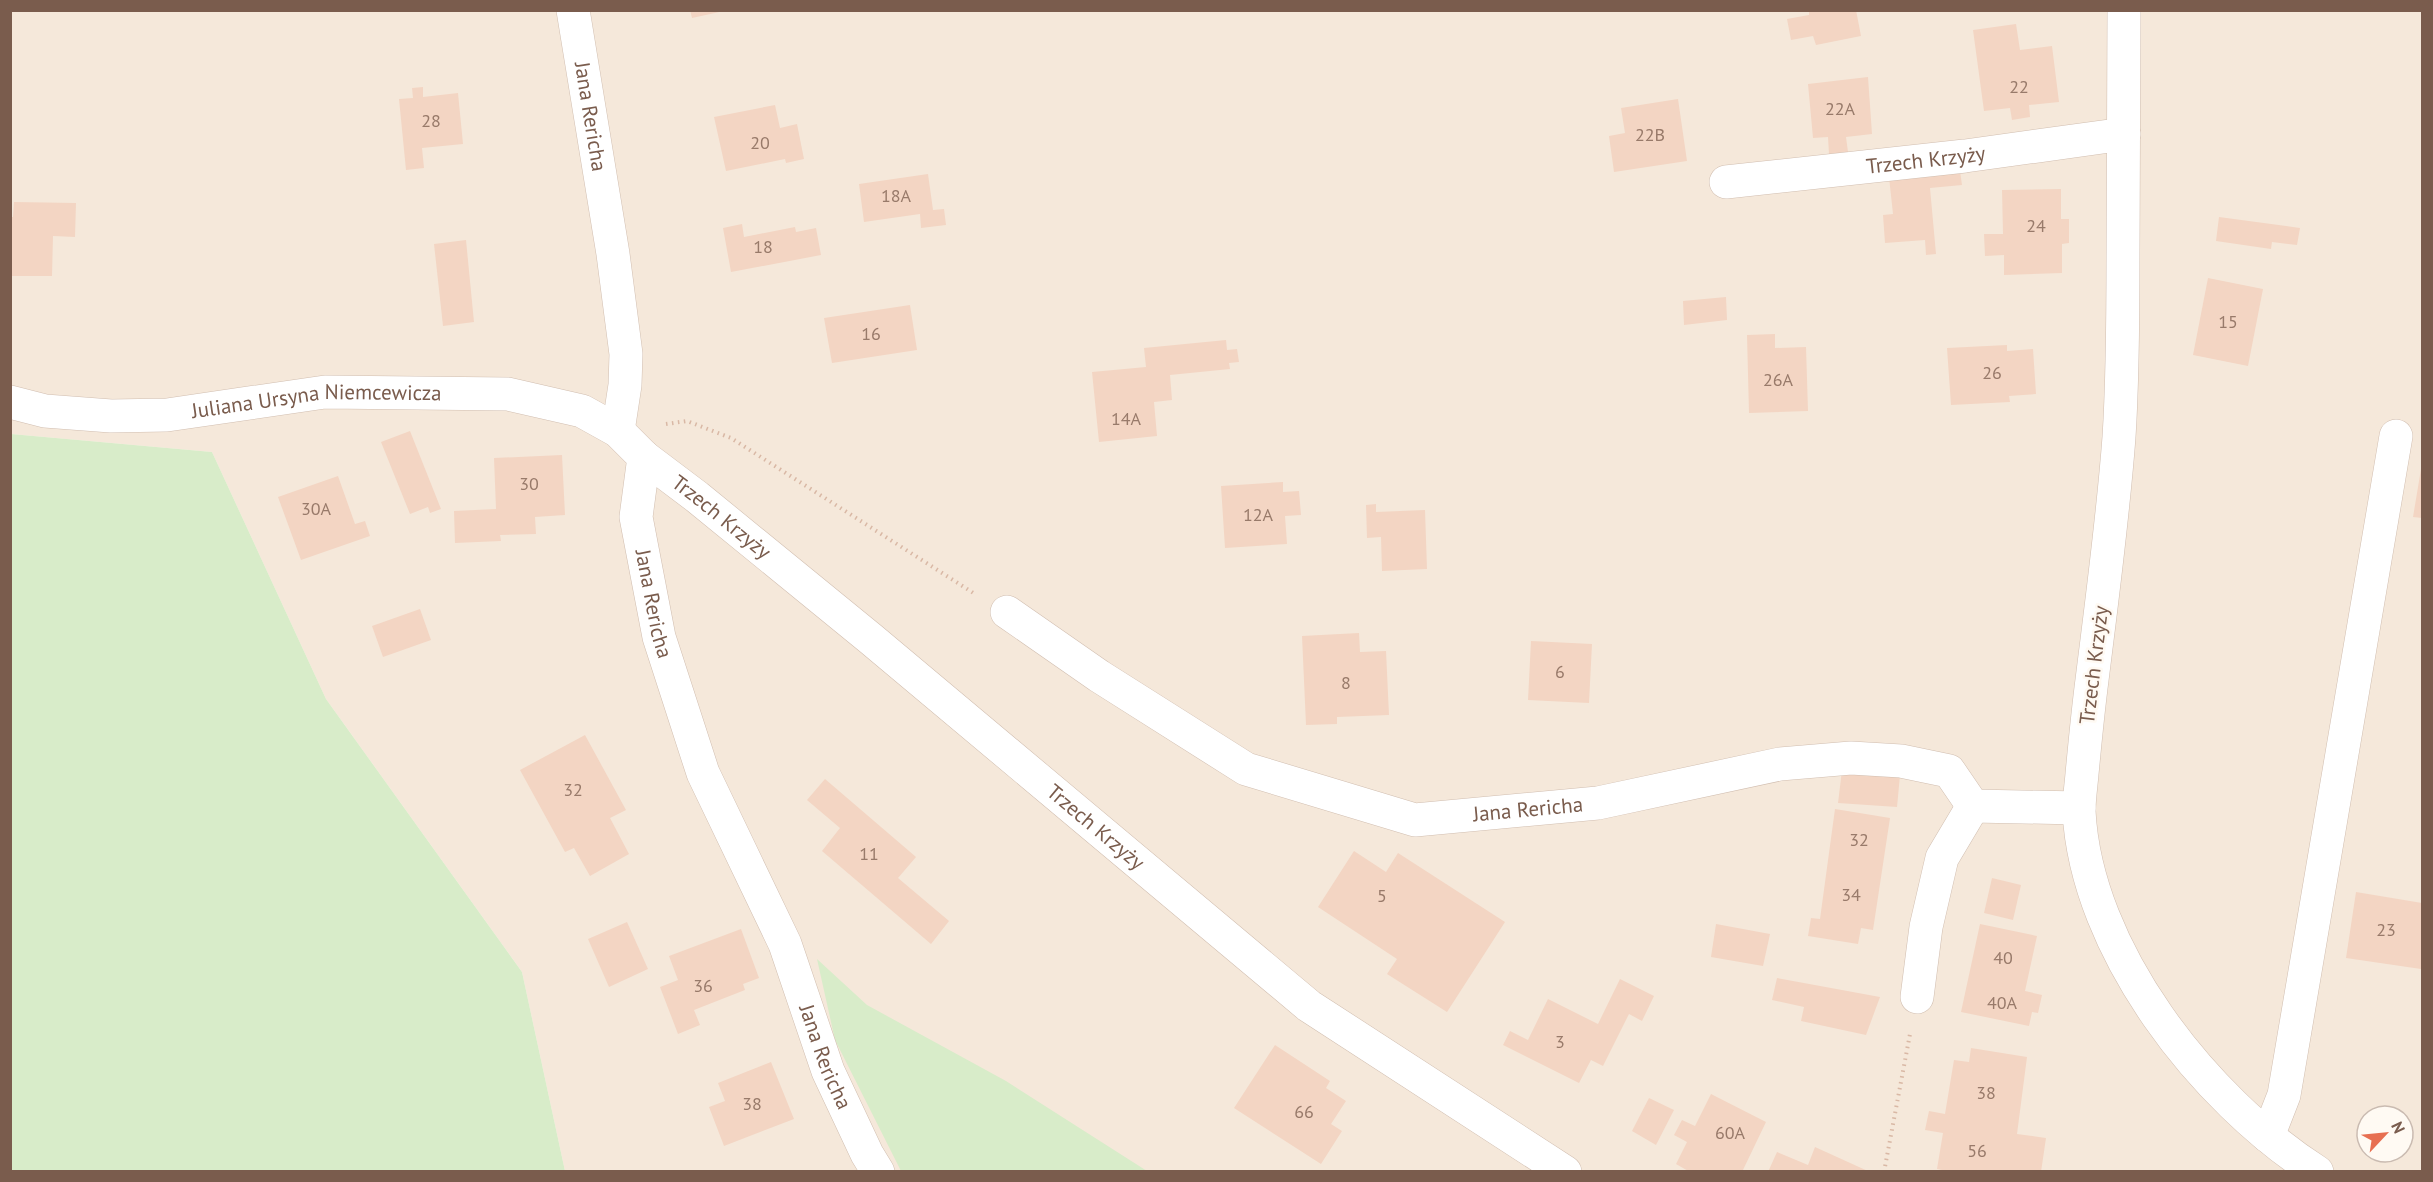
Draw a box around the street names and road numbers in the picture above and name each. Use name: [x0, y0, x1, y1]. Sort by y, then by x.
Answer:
street label: Jana Rericha: [569, 59, 613, 173]
street label: Trzech Krzyży: [1865, 139, 1987, 180]
street label: Juliana Ursyna Niemcewicza: [189, 378, 442, 424]
street label: Trzech Krzyży: [667, 469, 777, 565]
street label: Jana Rericha: [629, 546, 679, 662]
street label: Trzech Krzyży: [2073, 604, 2114, 726]
street label: Trzech Krzyży: [1041, 778, 1151, 876]
street label: Jana Rericha: [1471, 790, 1584, 828]
street label: Jana Rericha: [793, 1000, 858, 1114]

